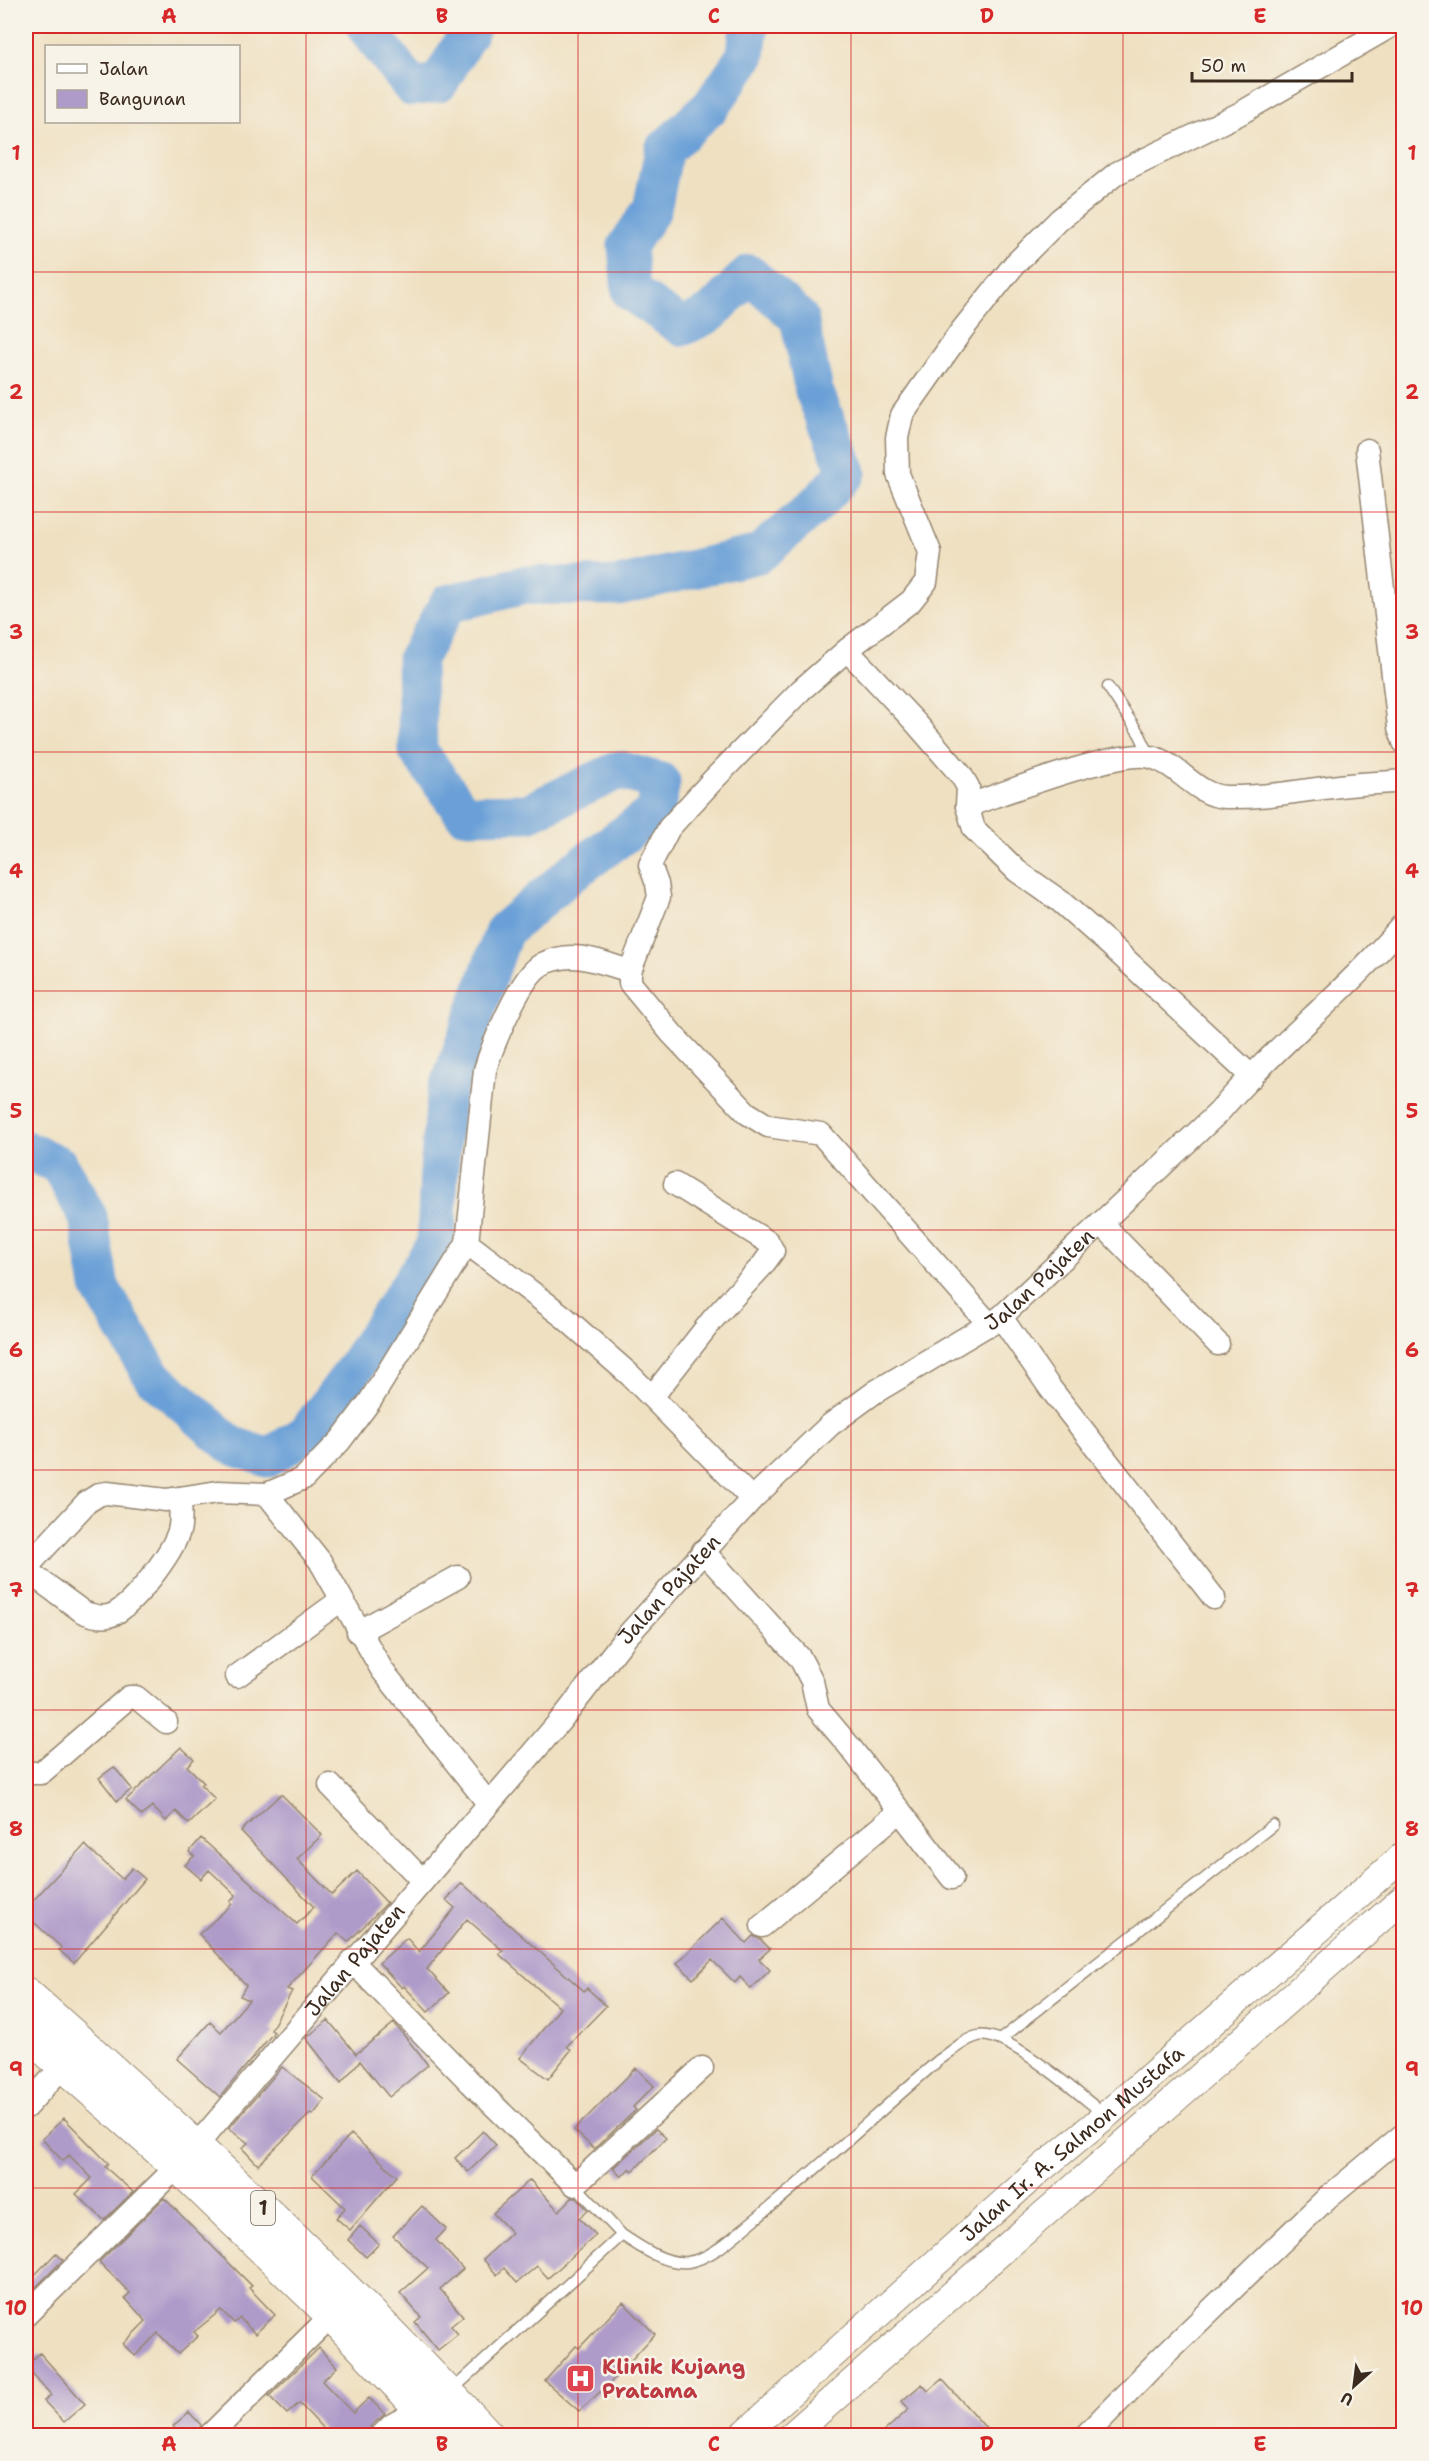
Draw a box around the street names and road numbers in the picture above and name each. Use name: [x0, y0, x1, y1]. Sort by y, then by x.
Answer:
street label: Jalan Pajaten: [979, 1222, 1101, 1338]
street label: Jalan Pajaten: [612, 1528, 727, 1651]
street label: Jalan Pajaten: [299, 1898, 411, 2023]
street label: Jalan Ir. A. Salmon Mustafa: [954, 2039, 1190, 2248]
road number: 1: [251, 2191, 275, 2225]

